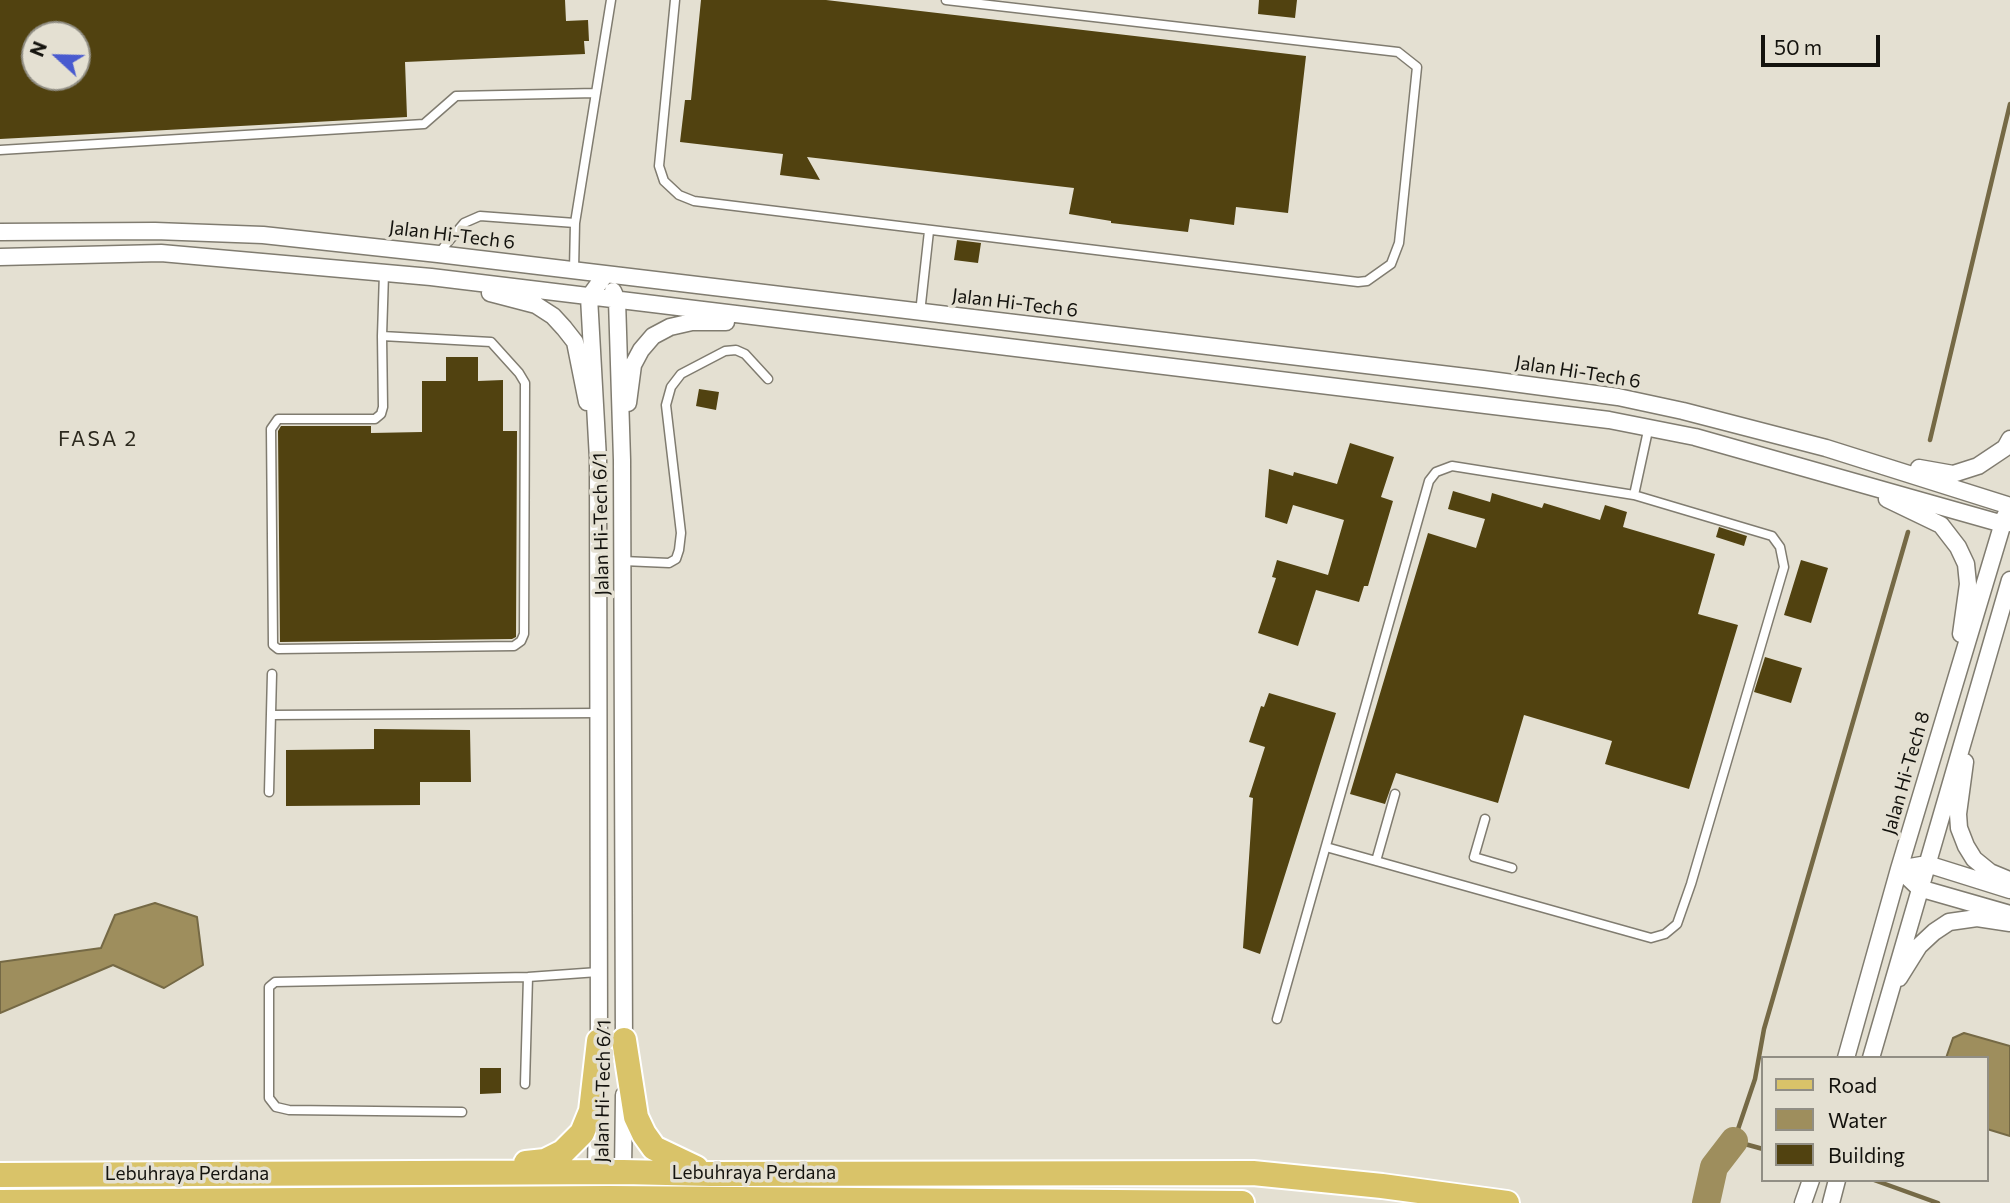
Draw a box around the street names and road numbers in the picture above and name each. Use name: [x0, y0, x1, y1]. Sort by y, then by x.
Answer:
street label: Jalan Hi-Tech 6: [388, 216, 516, 254]
street label: Jalan Hi-Tech 6: [951, 284, 1079, 322]
street label: Jalan Hi-Tech 6: [1513, 351, 1643, 393]
street label: Jalan Hi-Tech 6/1: [588, 452, 614, 596]
street label: Jalan Hi-Tech 8: [1878, 709, 1934, 837]
street label: Jalan Hi-Tech 6/1: [590, 1019, 616, 1163]
street label: Lebuhraya Perdana: [672, 1162, 836, 1184]
street label: Lebuhraya Perdana: [105, 1163, 269, 1185]

